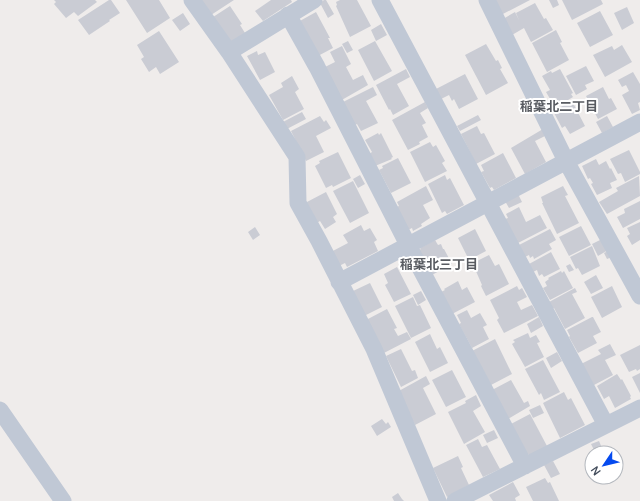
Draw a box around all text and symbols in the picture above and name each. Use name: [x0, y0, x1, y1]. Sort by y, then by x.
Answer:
district label: 稲葉北二丁目: [520, 97, 598, 115]
district label: 稲葉北三丁目: [400, 255, 478, 273]
north arrow: [584, 445, 624, 485]
text: N: [587, 463, 604, 479]

